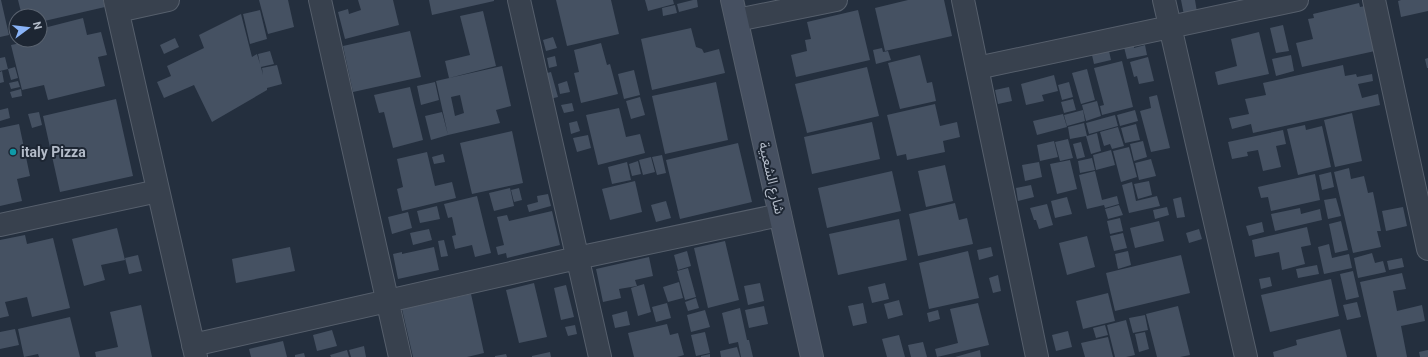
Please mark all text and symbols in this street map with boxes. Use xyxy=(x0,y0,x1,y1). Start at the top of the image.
north arrow xyxy=(8,8,48,48)
text: N xyxy=(30,20,45,31)
street label: شارع الشعبية xyxy=(753,140,788,216)
place label: italy Pizza xyxy=(21,144,86,160)
marker: italy Pizza xyxy=(8,147,18,157)

